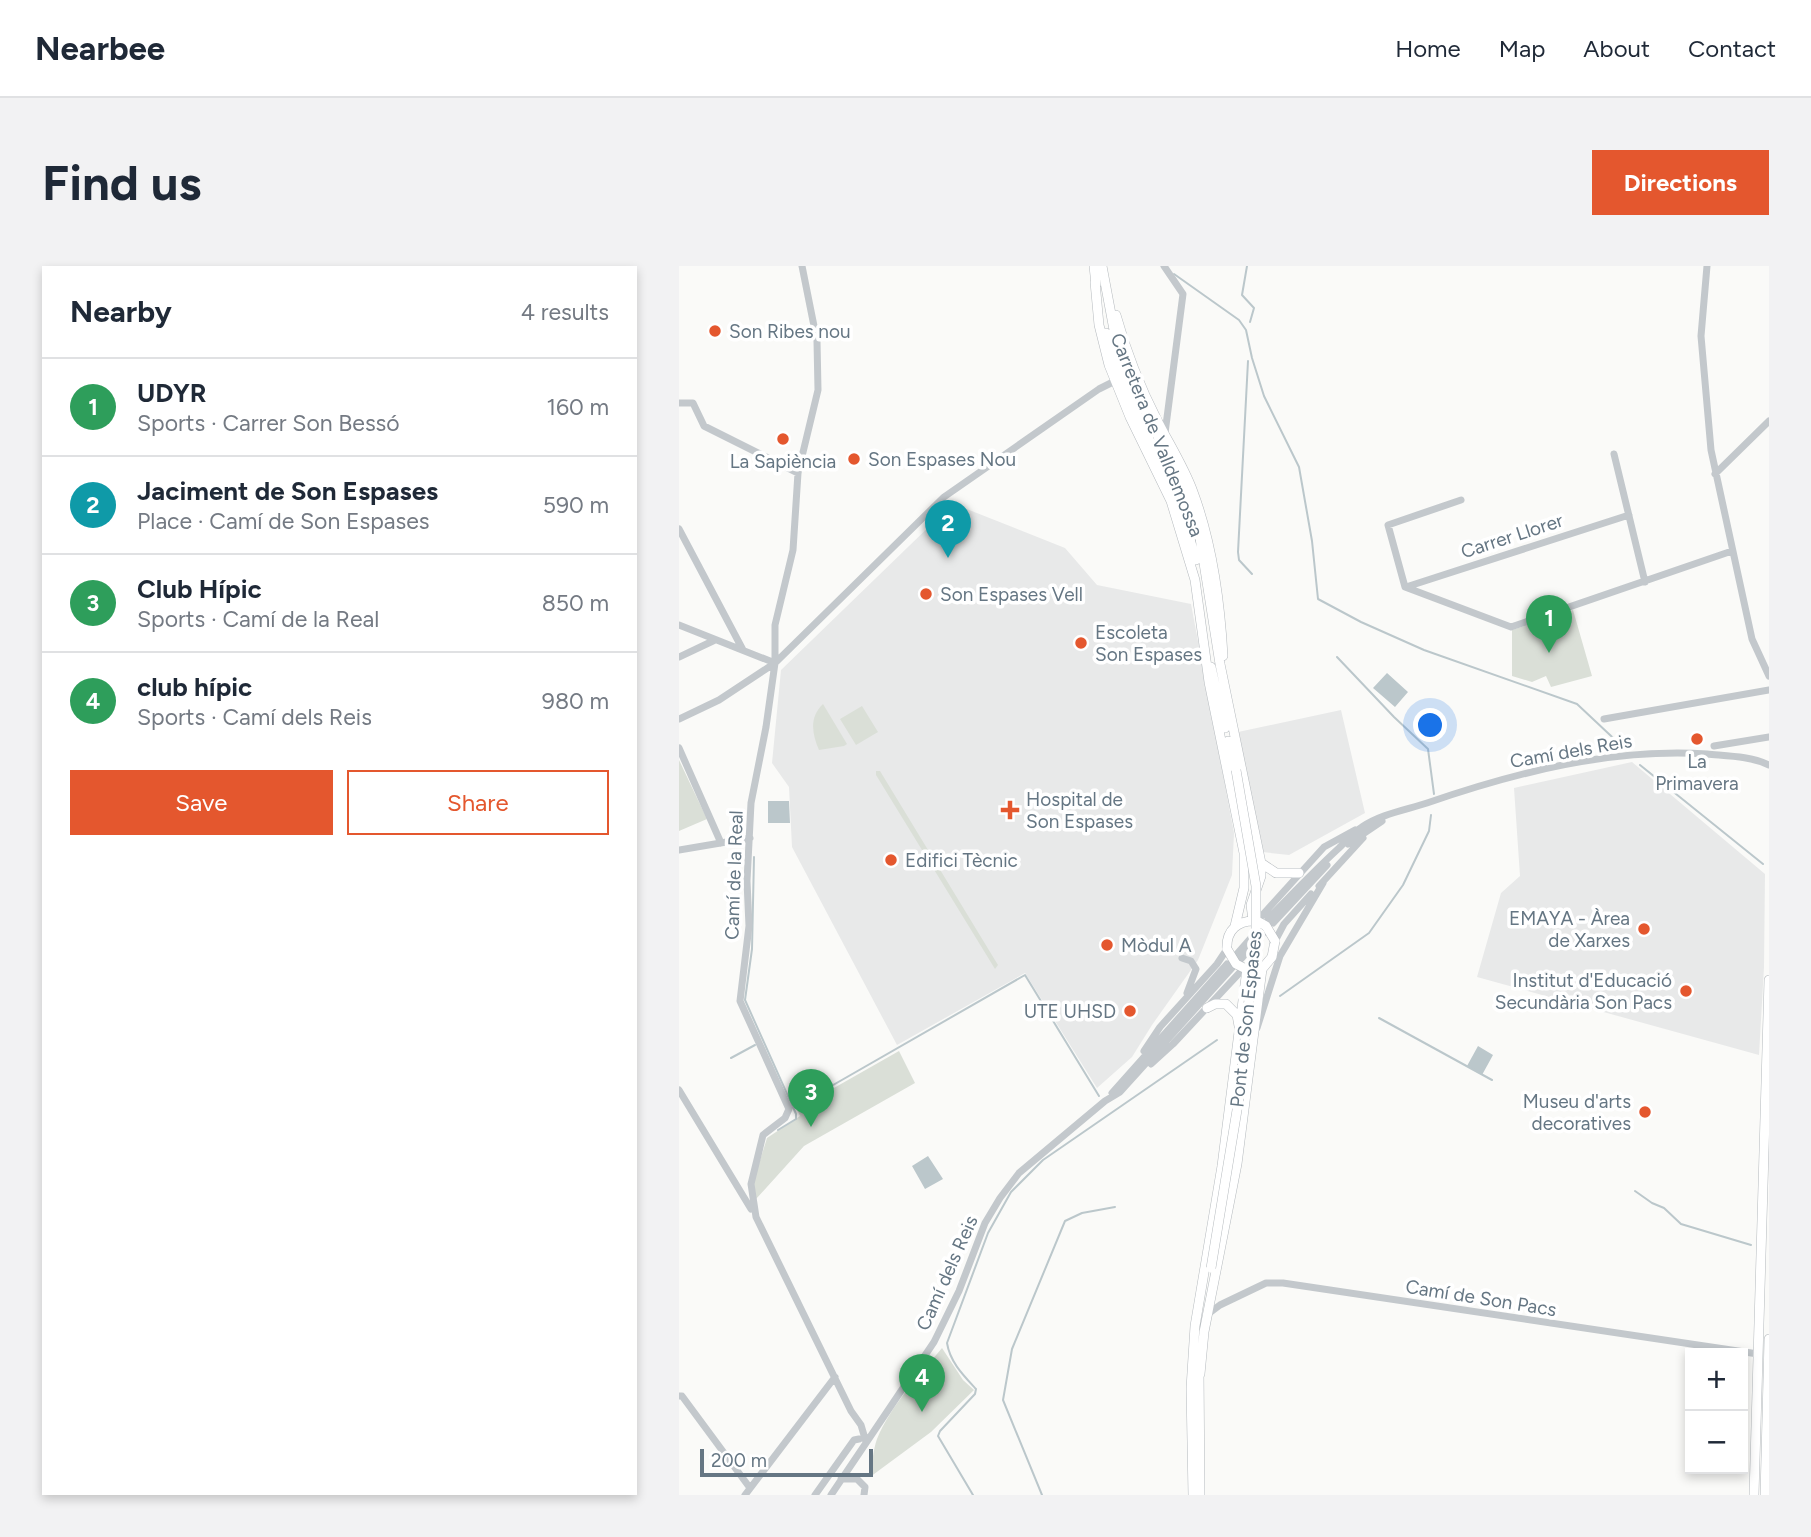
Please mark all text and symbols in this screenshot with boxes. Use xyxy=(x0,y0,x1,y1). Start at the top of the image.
text: Nearbee xyxy=(35,29,165,68)
text: Home xyxy=(1395,34,1461,63)
text: Map xyxy=(1499,34,1545,63)
text: About xyxy=(1583,34,1650,63)
text: Contact xyxy=(1688,34,1776,63)
button: Directions xyxy=(1592,150,1769,215)
text: Find us xyxy=(42,153,201,212)
text: Nearby xyxy=(70,293,172,330)
text: 4 results xyxy=(521,298,609,326)
place label: Son Ribes nou xyxy=(729,320,851,343)
marker: Son Ribes nou xyxy=(707,323,723,339)
street label: Carretera de Valldemossa xyxy=(1106,330,1208,540)
text: UDYR xyxy=(137,377,207,409)
text: 1 xyxy=(88,393,98,421)
text: 160 m xyxy=(546,393,609,421)
text: Sports · Carrer Son Bessó xyxy=(137,409,400,437)
marker: La Sapiència xyxy=(775,431,791,447)
place label: Son Espases Nou xyxy=(868,448,1016,471)
place label: La Sapiència xyxy=(730,450,836,473)
marker: Son Espases Nou xyxy=(846,451,862,467)
text: Jaciment de Son Espases xyxy=(137,475,438,507)
text: 2 xyxy=(86,491,100,519)
text: 590 m xyxy=(543,491,609,519)
pin: 2 xyxy=(925,500,971,558)
text: Place · Camí de Son Espases xyxy=(137,507,430,535)
street label: Carrer Llorer xyxy=(1458,509,1567,563)
text: Club Hípic xyxy=(137,573,262,605)
place label: Son Espases Vell xyxy=(940,583,1083,606)
marker: Son Espases Vell xyxy=(918,586,934,602)
text: 3 xyxy=(87,589,99,617)
text: 850 m xyxy=(542,589,609,617)
pin: 1 xyxy=(1526,595,1572,653)
text: Sports · Camí de la Real xyxy=(137,605,379,633)
place label: Escoleta Son Espases xyxy=(1095,621,1202,666)
marker: Escoleta Son Espases xyxy=(1073,635,1089,651)
text: club hípic xyxy=(137,671,252,703)
text: 4 xyxy=(86,687,100,715)
text: 980 m xyxy=(542,687,609,715)
text: Sports · Camí dels Reis xyxy=(137,703,372,731)
your location xyxy=(1413,708,1447,742)
street label: Camí dels Reis xyxy=(1508,729,1634,773)
marker: La Primavera xyxy=(1689,731,1705,747)
place label: La Primavera xyxy=(1655,750,1739,795)
button: Save xyxy=(70,770,333,835)
button: Share xyxy=(347,770,609,835)
place label: Hospital de Son Espases xyxy=(1026,788,1133,833)
marker: Hospital de Son Espases xyxy=(1000,800,1020,820)
street label: Camí de la Real xyxy=(720,810,748,940)
place label: Edifici Tècnic xyxy=(905,849,1018,872)
marker: Edifici Tècnic xyxy=(883,852,899,868)
place label: EMAYA - Àrea de Xarxes xyxy=(1509,907,1630,952)
marker: EMAYA - Àrea de Xarxes xyxy=(1636,921,1652,937)
street label: Pont de Son Espases xyxy=(1225,929,1267,1109)
place label: Mòdul A xyxy=(1121,934,1192,957)
marker: Mòdul A xyxy=(1099,937,1115,953)
place label: Institut d'Educació Secundària Son Pacs xyxy=(1495,969,1672,1014)
marker: Institut d'Educació Secundària Son Pacs xyxy=(1678,983,1694,999)
place label: UTE UHSD xyxy=(1024,1000,1116,1023)
marker: UTE UHSD xyxy=(1122,1003,1138,1019)
pin: 3 xyxy=(788,1069,834,1127)
place label: Museu d'arts decoratives xyxy=(1523,1090,1631,1135)
marker: Museu d'arts decoratives xyxy=(1637,1104,1653,1120)
street label: Camí dels Reis xyxy=(911,1212,983,1334)
street label: Camí de Son Pacs xyxy=(1404,1275,1558,1321)
map controls xyxy=(1685,1348,1748,1474)
button: + xyxy=(1685,1348,1748,1411)
pin: 4 xyxy=(899,1354,945,1412)
button: − xyxy=(1685,1411,1748,1474)
scale bar xyxy=(700,1446,873,1478)
text: 200 m xyxy=(711,1449,767,1472)

